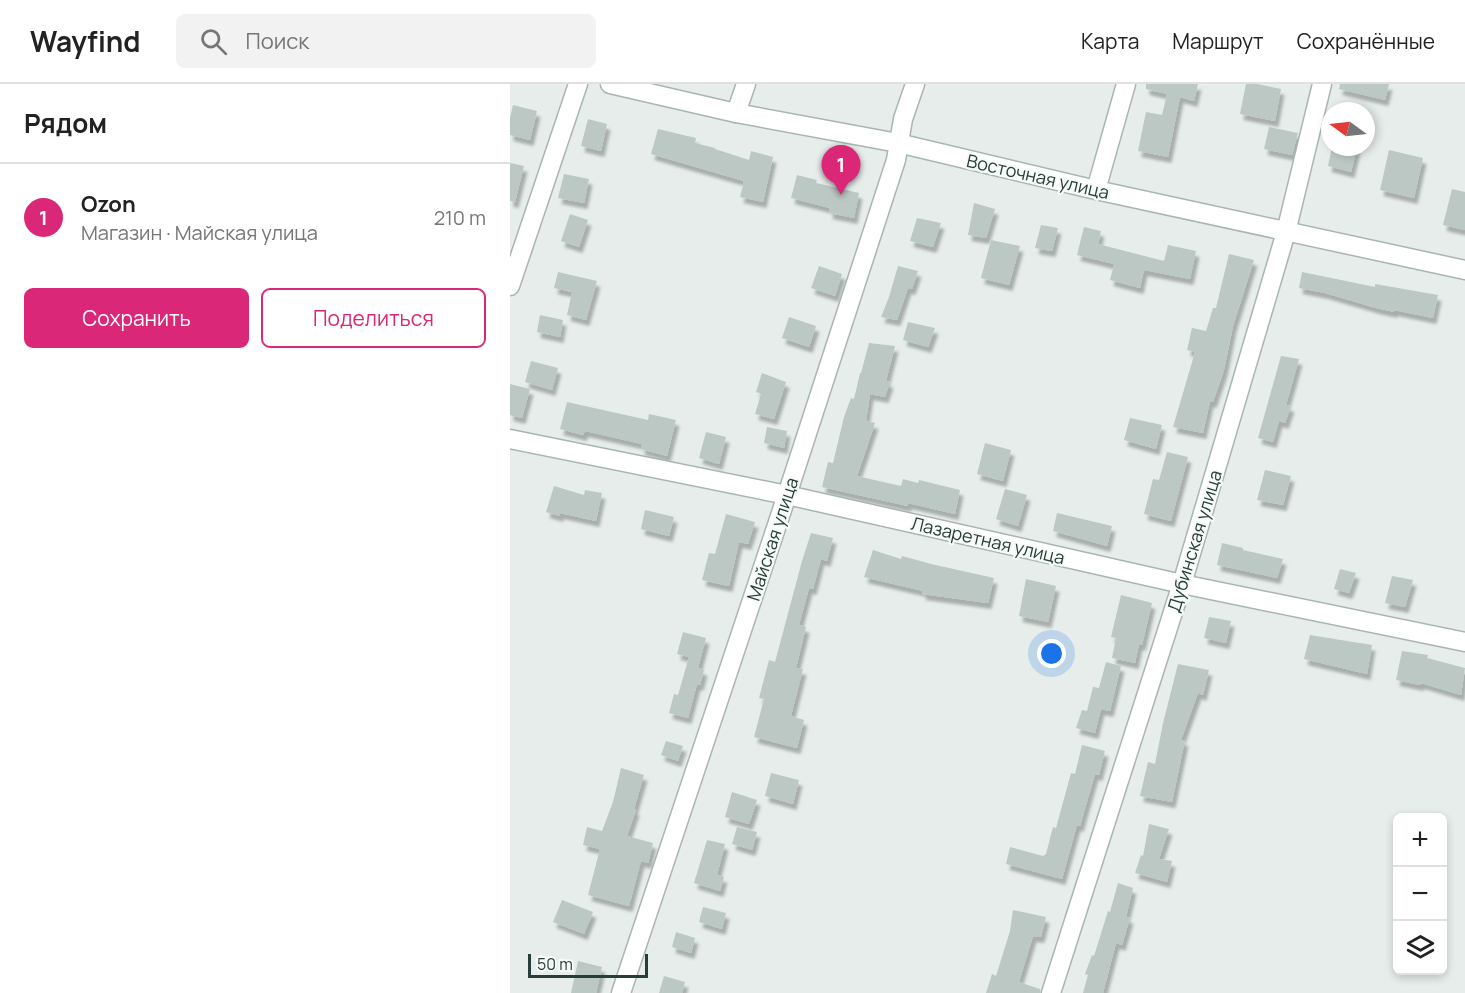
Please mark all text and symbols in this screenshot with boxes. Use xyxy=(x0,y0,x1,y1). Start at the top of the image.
search box xyxy=(176,14,596,68)
text: Wayfind xyxy=(30,22,140,60)
icon: search xyxy=(197,25,230,58)
text: Поиск xyxy=(245,26,309,56)
text: Карта xyxy=(1081,27,1139,55)
text: Маршрут xyxy=(1172,27,1264,55)
text: Сохранённые xyxy=(1297,27,1435,55)
north arrow xyxy=(1321,102,1375,156)
text: Рядом xyxy=(24,105,107,141)
pin: 1 xyxy=(822,146,860,195)
street label: Восточная улица xyxy=(964,148,1112,204)
text: Ozon xyxy=(81,189,136,219)
text: 1 xyxy=(39,204,48,231)
text: 210 m xyxy=(434,204,486,231)
text: Магазин · Майская улица xyxy=(81,219,318,246)
button: Сохранить xyxy=(24,288,249,348)
button: Поделиться xyxy=(261,288,486,348)
street label: Дубинская улица xyxy=(1161,467,1227,615)
street label: Майская улица xyxy=(741,474,803,604)
street label: Лазаретная улица xyxy=(909,511,1067,569)
your location xyxy=(1037,639,1066,668)
map controls xyxy=(1393,813,1447,975)
button: + xyxy=(1393,813,1447,867)
button: − xyxy=(1393,867,1447,921)
button: layers xyxy=(1393,921,1447,975)
scale bar xyxy=(528,951,648,978)
text: 50 m xyxy=(537,953,573,975)

